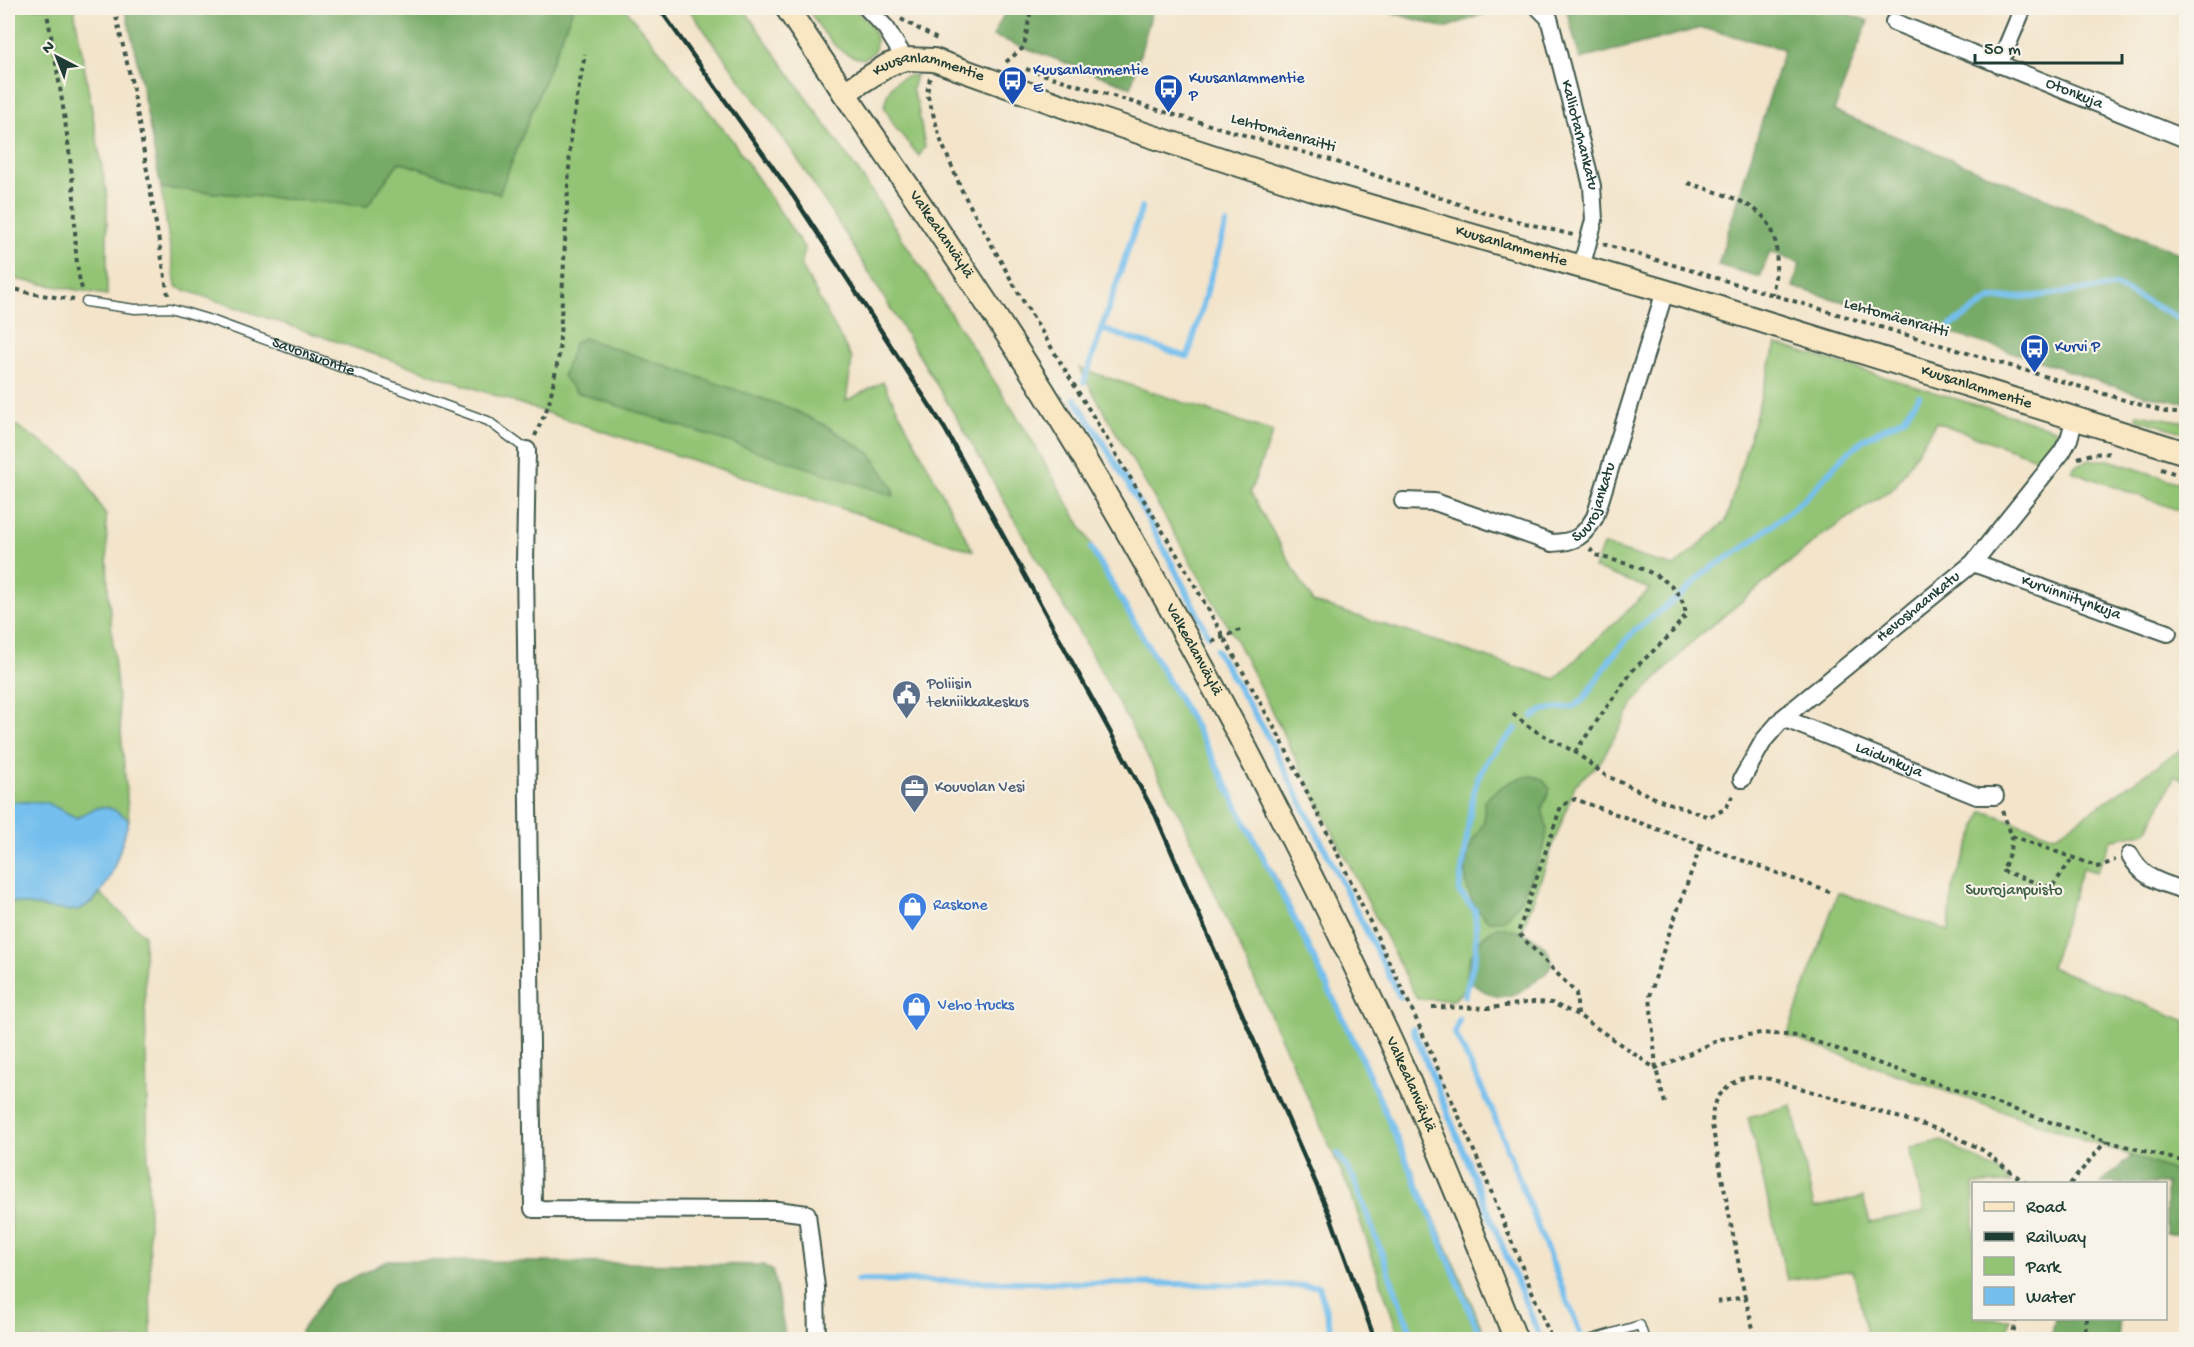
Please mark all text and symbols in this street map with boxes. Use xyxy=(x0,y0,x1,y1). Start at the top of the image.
north arrow xyxy=(27,27,87,87)
scale bar xyxy=(1975,27,2122,65)
text: N xyxy=(39,38,60,59)
text: 50 m xyxy=(1984,40,2021,61)
street label: Kuusanlammentie xyxy=(869,49,987,87)
place label: Kuusanlammentie E xyxy=(1033,62,1149,99)
bus stop icon: Kuusanlammentie E xyxy=(996,64,1028,106)
place label: Kuusanlammentie P xyxy=(1188,70,1305,107)
bus stop icon: Kuusanlammentie P xyxy=(1152,72,1184,114)
street label: Otonkuja xyxy=(2043,74,2107,115)
street label: Kalliotarhankatu xyxy=(1556,78,1602,191)
street label: Lehtomäenraitti xyxy=(1228,110,1338,158)
street label: Valkealanväylä xyxy=(904,186,978,283)
street label: Kuusanlammentie xyxy=(1453,222,1570,272)
street label: Lehtomäenraitti xyxy=(1841,295,1951,343)
bus stop icon: Kurvi P xyxy=(2018,332,2050,374)
street label: Savonsuontie xyxy=(269,333,358,381)
place label: Kurvi P xyxy=(2055,339,2100,358)
street label: Kuusanlammentie xyxy=(1918,362,2035,414)
street label: Suurojankatu xyxy=(1569,460,1621,548)
street label: Hevoshaankatu xyxy=(1873,567,1965,647)
street label: Kurvinniitynkuja xyxy=(2018,571,2125,625)
street label: Valkealanväylä xyxy=(1160,600,1226,700)
place label: Poliisin tekniikkakeskus xyxy=(926,676,1030,713)
public building icon: Poliisin tekniikkakeskus xyxy=(890,678,922,720)
street label: Laidunkuja xyxy=(1852,738,1926,783)
office icon: Kouvolan Vesi xyxy=(898,772,930,814)
place label: Kouvolan Vesi xyxy=(935,779,1025,798)
park label: Suurojanpuisto xyxy=(1965,882,2063,901)
shop icon: Raskone xyxy=(896,890,928,932)
place label: Raskone xyxy=(933,897,988,916)
shop icon: Veho trucks xyxy=(901,990,933,1032)
place label: Veho trucks xyxy=(937,997,1015,1016)
street label: Valkealanväylä xyxy=(1380,1033,1440,1136)
legend xyxy=(1972,1182,2167,1320)
text: Road xyxy=(2026,1198,2067,1219)
text: Railway xyxy=(2026,1228,2086,1249)
text: Park xyxy=(2025,1258,2062,1279)
text: Water xyxy=(2026,1288,2076,1309)

